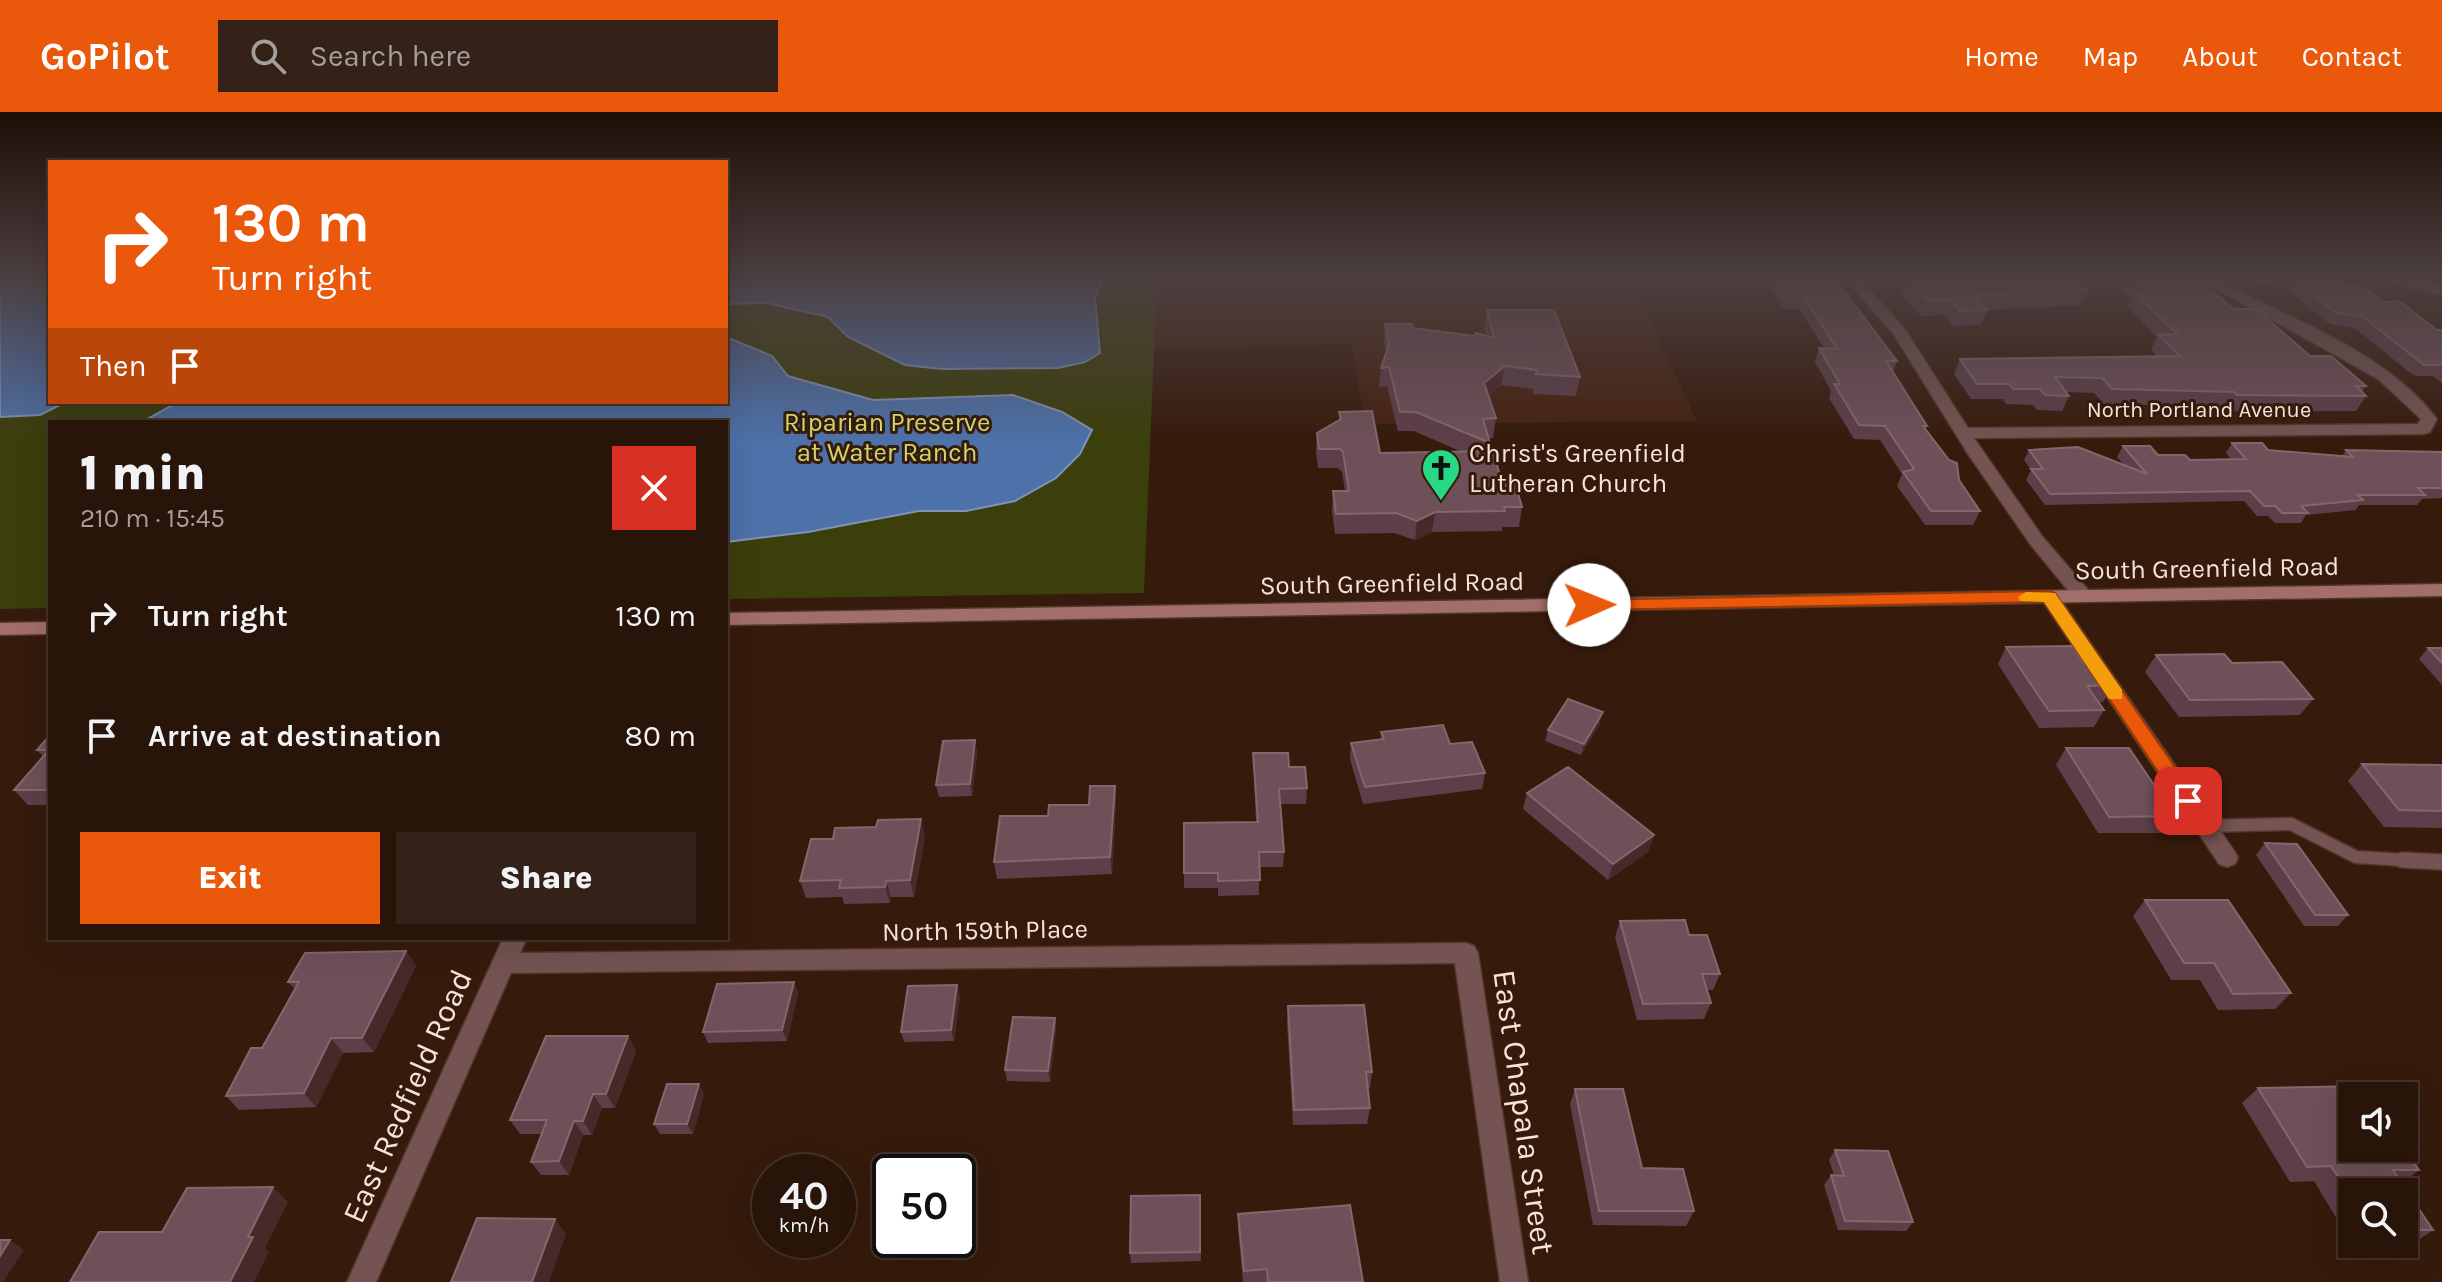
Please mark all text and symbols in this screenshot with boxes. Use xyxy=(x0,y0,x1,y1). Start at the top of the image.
search box xyxy=(218,20,778,92)
text: GoPilot xyxy=(40,34,170,79)
icon: search xyxy=(246,34,290,78)
text: Search here xyxy=(310,38,471,74)
text: Home xyxy=(1964,40,2039,73)
text: Map xyxy=(2083,40,2138,73)
text: About xyxy=(2182,40,2258,73)
text: Contact xyxy=(2302,40,2402,73)
text: 130 m xyxy=(212,190,370,255)
icon: right xyxy=(80,192,184,296)
text: Turn right xyxy=(212,257,372,299)
icon: arrive xyxy=(163,344,207,388)
text: Then xyxy=(80,348,147,384)
street label: North Portland Avenue xyxy=(2087,397,2311,423)
park label: Riparian Preserve at Water Ranch xyxy=(784,407,990,468)
place label: Christ's Greenfield Lutheran Church xyxy=(1469,438,1686,499)
text: 1 min xyxy=(80,445,206,501)
button: close xyxy=(612,446,696,530)
church icon: Christ's Greenfield Lutheran Church xyxy=(1420,447,1462,502)
text: 210 m · 15:45 xyxy=(80,503,225,534)
street label: South Greenfield Road xyxy=(2074,551,2340,586)
position arrow xyxy=(1547,563,1631,647)
street label: South Greenfield Road xyxy=(1259,566,1525,601)
icon: right xyxy=(80,594,124,638)
text: Turn right xyxy=(148,598,288,634)
text: 130 m xyxy=(615,598,696,634)
icon: arrive xyxy=(80,714,124,758)
text: Arrive at destination xyxy=(148,718,442,754)
text: 80 m xyxy=(625,718,696,754)
pin xyxy=(2154,767,2222,835)
icon: arrive xyxy=(2166,779,2210,823)
button: Exit xyxy=(80,832,380,924)
button: Share xyxy=(396,832,696,924)
street label: North 159th Place xyxy=(882,913,1088,948)
street label: East Redfield Road xyxy=(335,964,480,1229)
street label: East Chapala Street xyxy=(1485,967,1562,1257)
map controls xyxy=(2338,1082,2418,1258)
button: sound xyxy=(2338,1082,2418,1162)
speed limit sign: 50 xyxy=(872,1154,976,1258)
text: 40 xyxy=(779,1172,829,1219)
button: search xyxy=(2338,1178,2418,1258)
text: km/h xyxy=(779,1214,829,1237)

